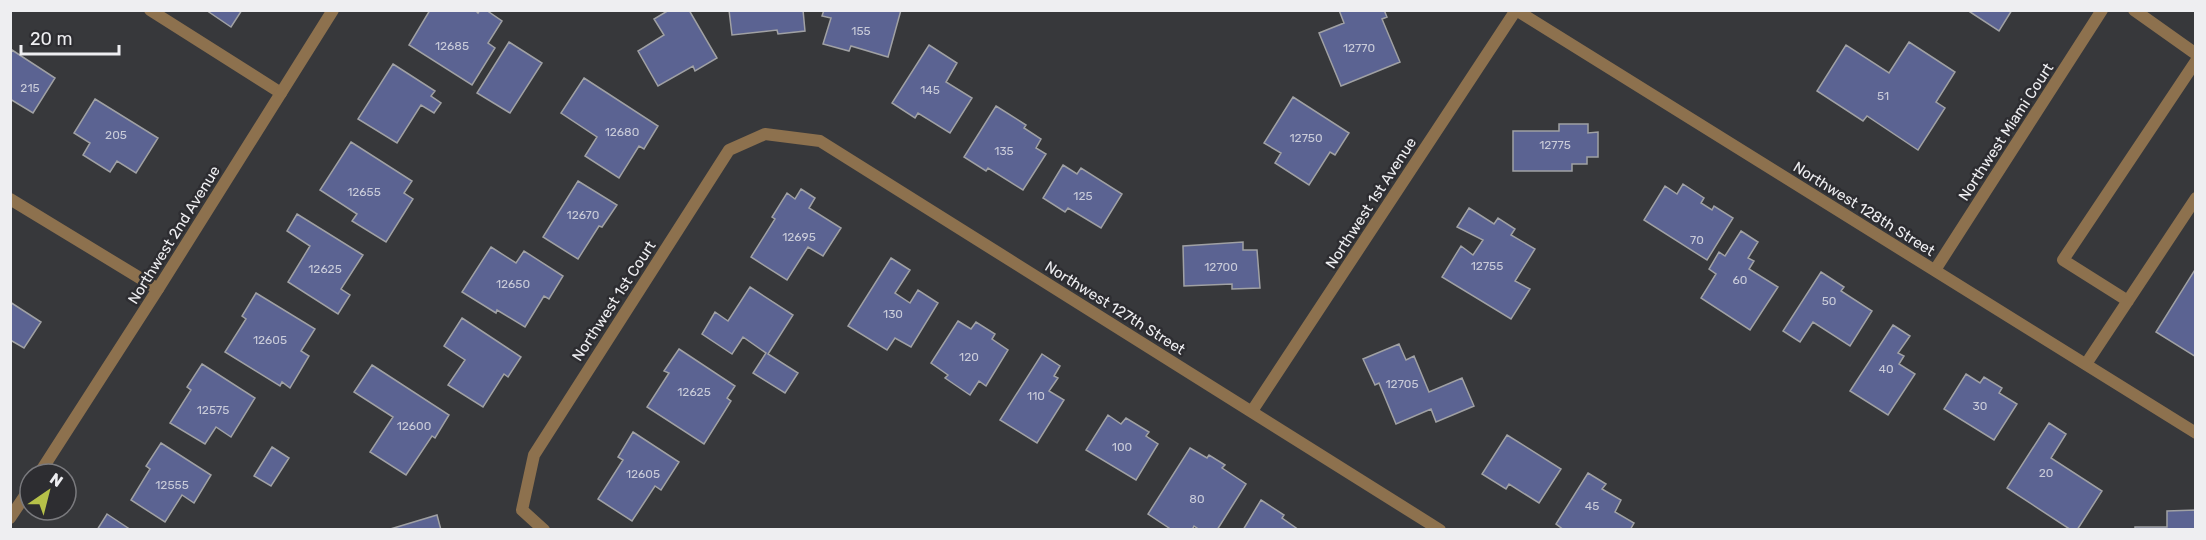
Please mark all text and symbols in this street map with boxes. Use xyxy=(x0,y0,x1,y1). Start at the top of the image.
scale bar xyxy=(21,18,118,56)
house number: 155 xyxy=(851,24,871,38)
text: 20 m xyxy=(30,28,72,50)
house number: 12685 xyxy=(435,39,469,53)
house number: 12770 xyxy=(1343,41,1375,55)
street label: Northwest Miami Court xyxy=(1955,60,2057,204)
house number: 215 xyxy=(20,81,40,95)
house number: 145 xyxy=(920,83,940,97)
house number: 51 xyxy=(1877,89,1889,103)
house number: 12680 xyxy=(605,125,639,139)
house number: 205 xyxy=(105,128,127,142)
house number: 12750 xyxy=(1289,131,1323,145)
street label: Northwest 1st Avenue xyxy=(1322,134,1420,272)
house number: 12775 xyxy=(1539,138,1571,152)
house number: 135 xyxy=(994,144,1014,158)
street label: Northwest 128th Street xyxy=(1790,158,1938,260)
street label: Northwest 2nd Avenue xyxy=(124,163,224,307)
house number: 12655 xyxy=(347,185,381,199)
house number: 125 xyxy=(1073,189,1093,203)
house number: 12670 xyxy=(567,208,599,222)
house number: 12695 xyxy=(782,230,816,244)
house number: 70 xyxy=(1690,233,1704,247)
street label: Northwest 1st Court xyxy=(568,237,660,365)
street label: Northwest 127th Street xyxy=(1042,257,1189,359)
house number: 12755 xyxy=(1471,259,1503,273)
house number: 12700 xyxy=(1204,260,1238,274)
house number: 12625 xyxy=(308,262,342,276)
house number: 60 xyxy=(1733,273,1747,287)
house number: 12650 xyxy=(496,277,530,291)
house number: 50 xyxy=(1822,294,1836,308)
house number: 130 xyxy=(883,307,903,321)
house number: 12605 xyxy=(253,333,287,347)
house number: 120 xyxy=(959,350,979,364)
house number: 40 xyxy=(1878,362,1894,376)
house number: 12705 xyxy=(1385,377,1419,391)
house number: 12625 xyxy=(677,385,711,399)
house number: 110 xyxy=(1027,389,1045,403)
house number: 30 xyxy=(1973,399,1987,413)
house number: 12575 xyxy=(197,403,229,417)
house number: 12600 xyxy=(397,419,431,433)
house number: 100 xyxy=(1112,440,1132,454)
north arrow xyxy=(18,462,78,522)
house number: 20 xyxy=(2039,466,2053,480)
house number: 12605 xyxy=(626,467,660,481)
text: N xyxy=(46,469,66,491)
house number: 12555 xyxy=(155,478,189,492)
house number: 80 xyxy=(1189,492,1205,506)
house number: 45 xyxy=(1585,499,1599,513)

